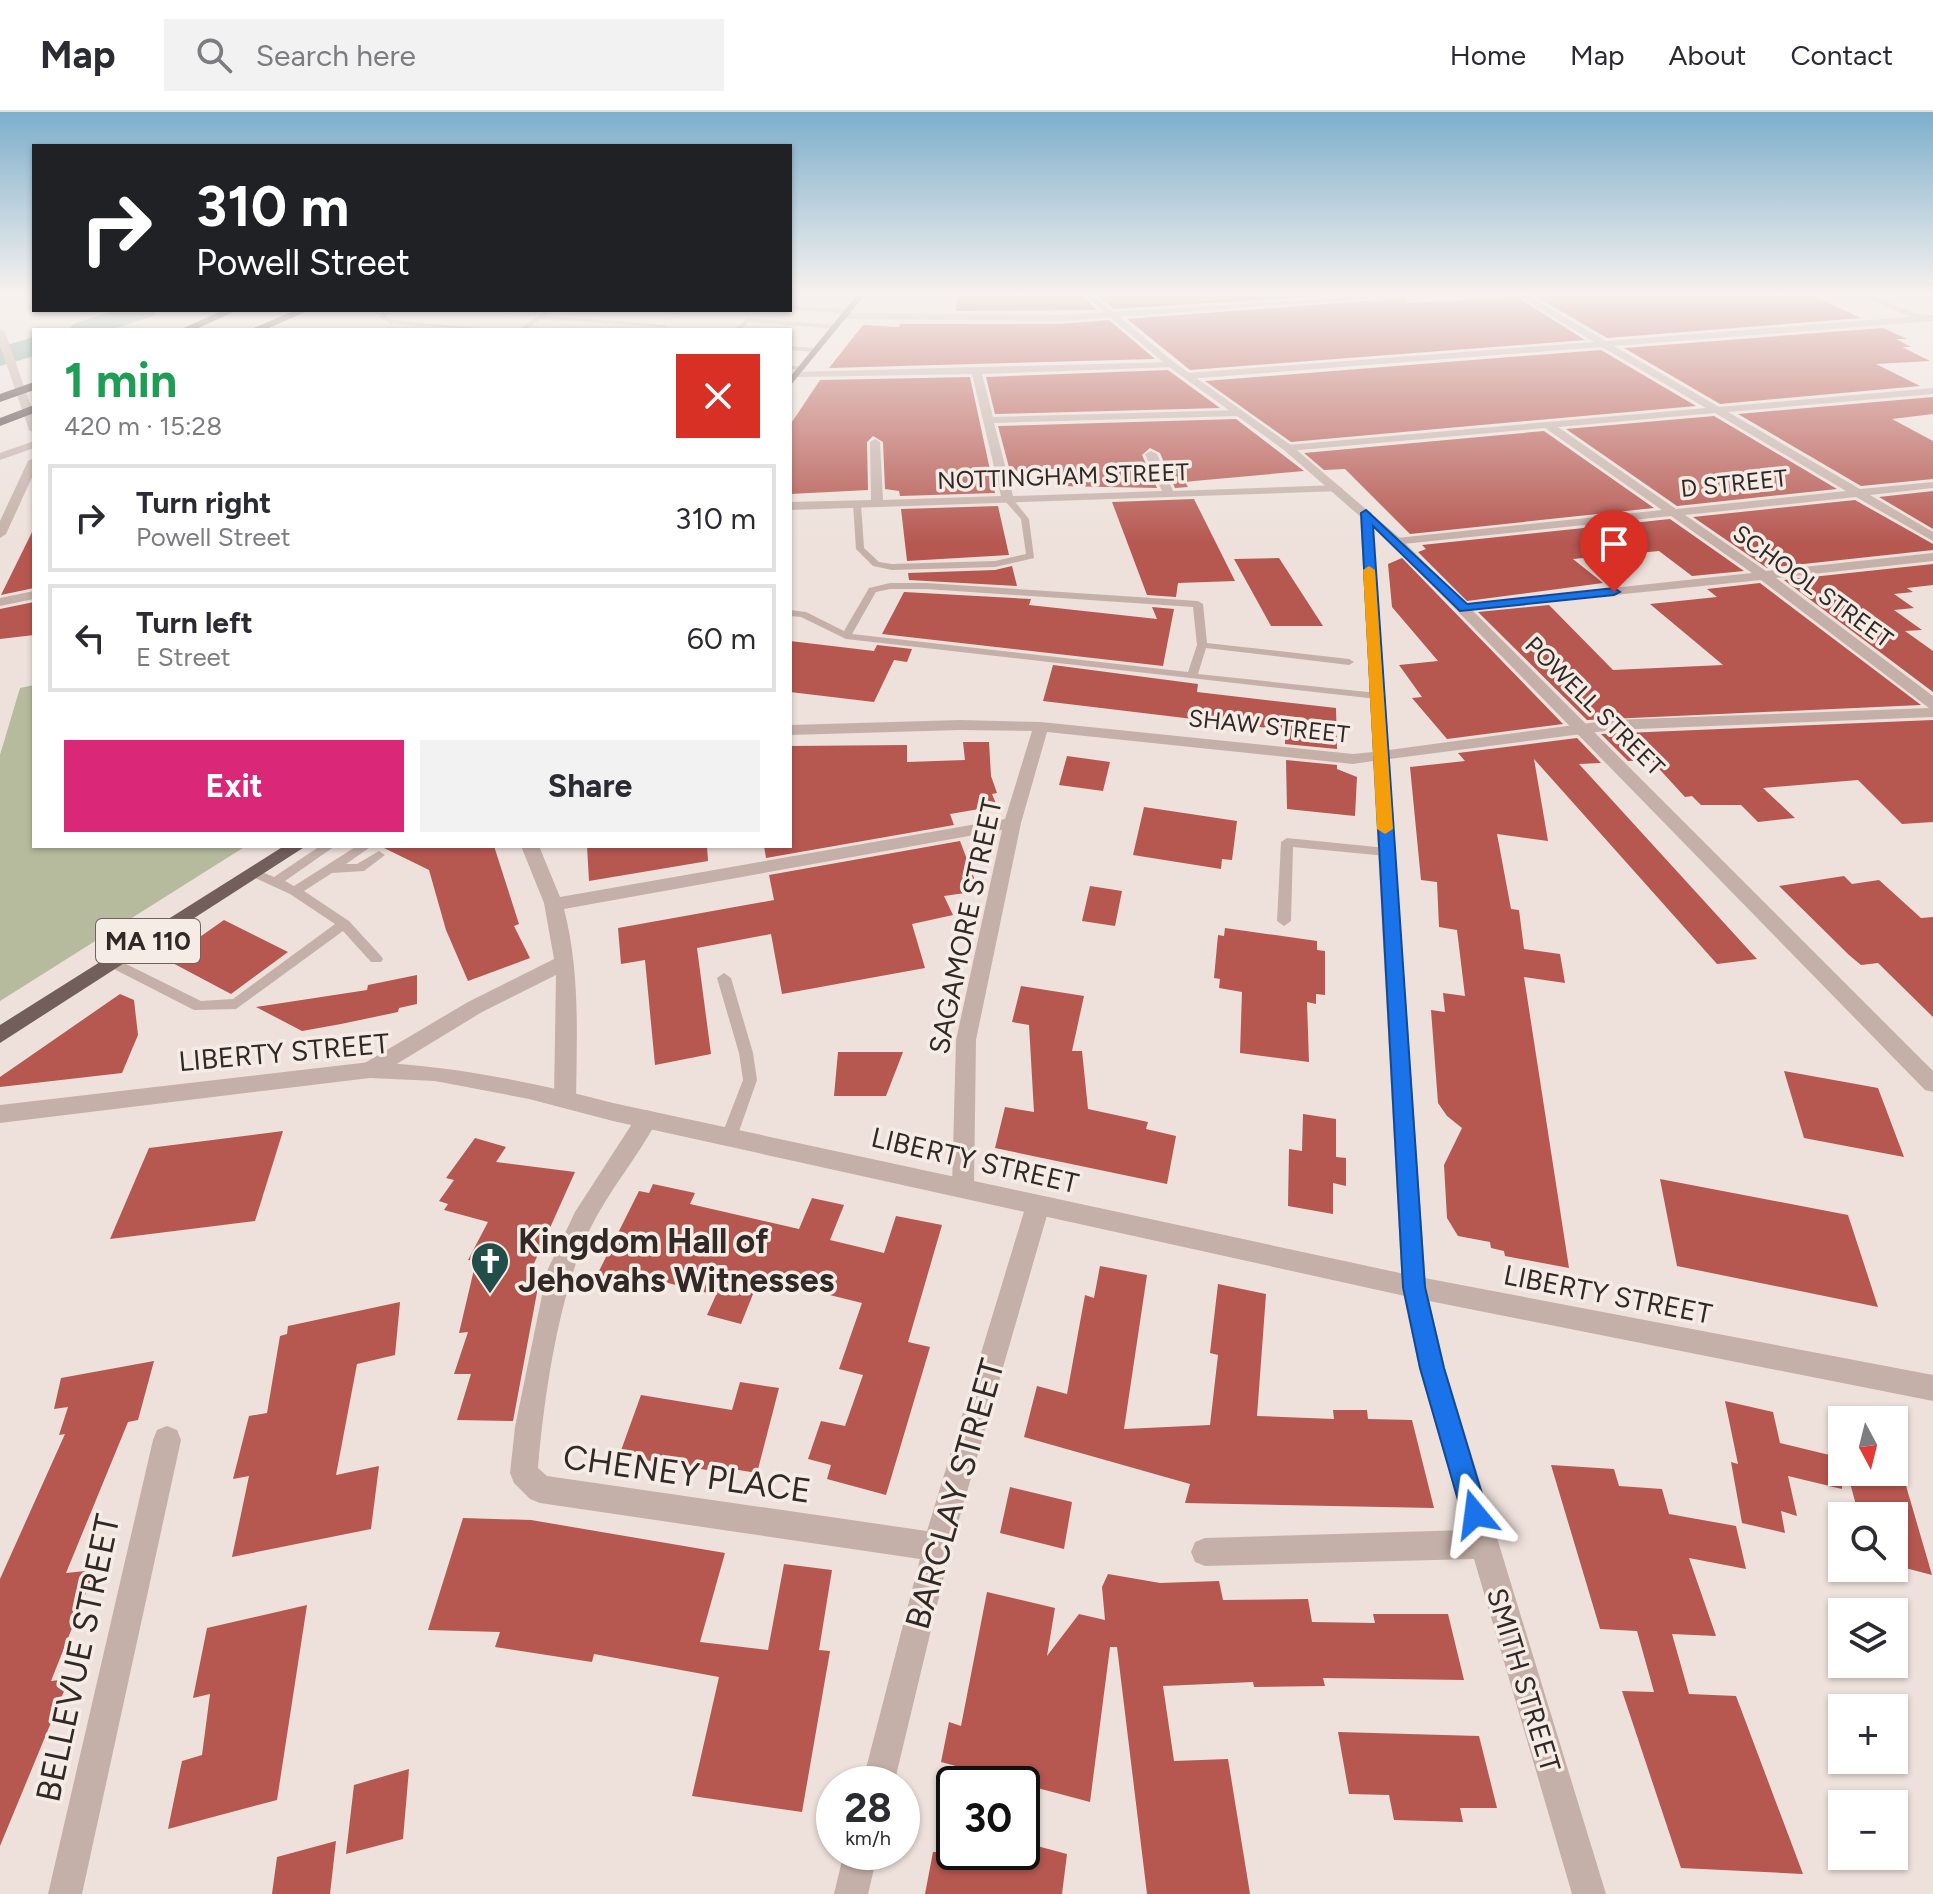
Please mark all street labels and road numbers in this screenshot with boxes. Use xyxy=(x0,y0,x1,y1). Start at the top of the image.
street label: NOTTINGHAM STREET xyxy=(937,457,1189,495)
street label: D STREET xyxy=(1679,463,1789,503)
street label: SCHOOL STREET xyxy=(1727,518,1899,654)
street label: POWELL STREET xyxy=(1519,630,1671,782)
street label: SHAW STREET xyxy=(1187,703,1351,749)
street label: SAGAMORE STREET xyxy=(921,794,1009,1057)
road number: MA 110 xyxy=(96,919,200,963)
street label: LIBERTY STREET xyxy=(177,1026,391,1078)
street label: LIBERTY STREET xyxy=(868,1120,1082,1200)
street label: LIBERTY STREET xyxy=(1501,1257,1716,1331)
street label: BARCLAY STREET xyxy=(897,1354,1013,1634)
street label: CHENEY PLACE xyxy=(560,1436,814,1512)
street label: BELLEVUE STREET xyxy=(28,1510,129,1805)
street label: SMITH STREET xyxy=(1480,1584,1568,1777)

